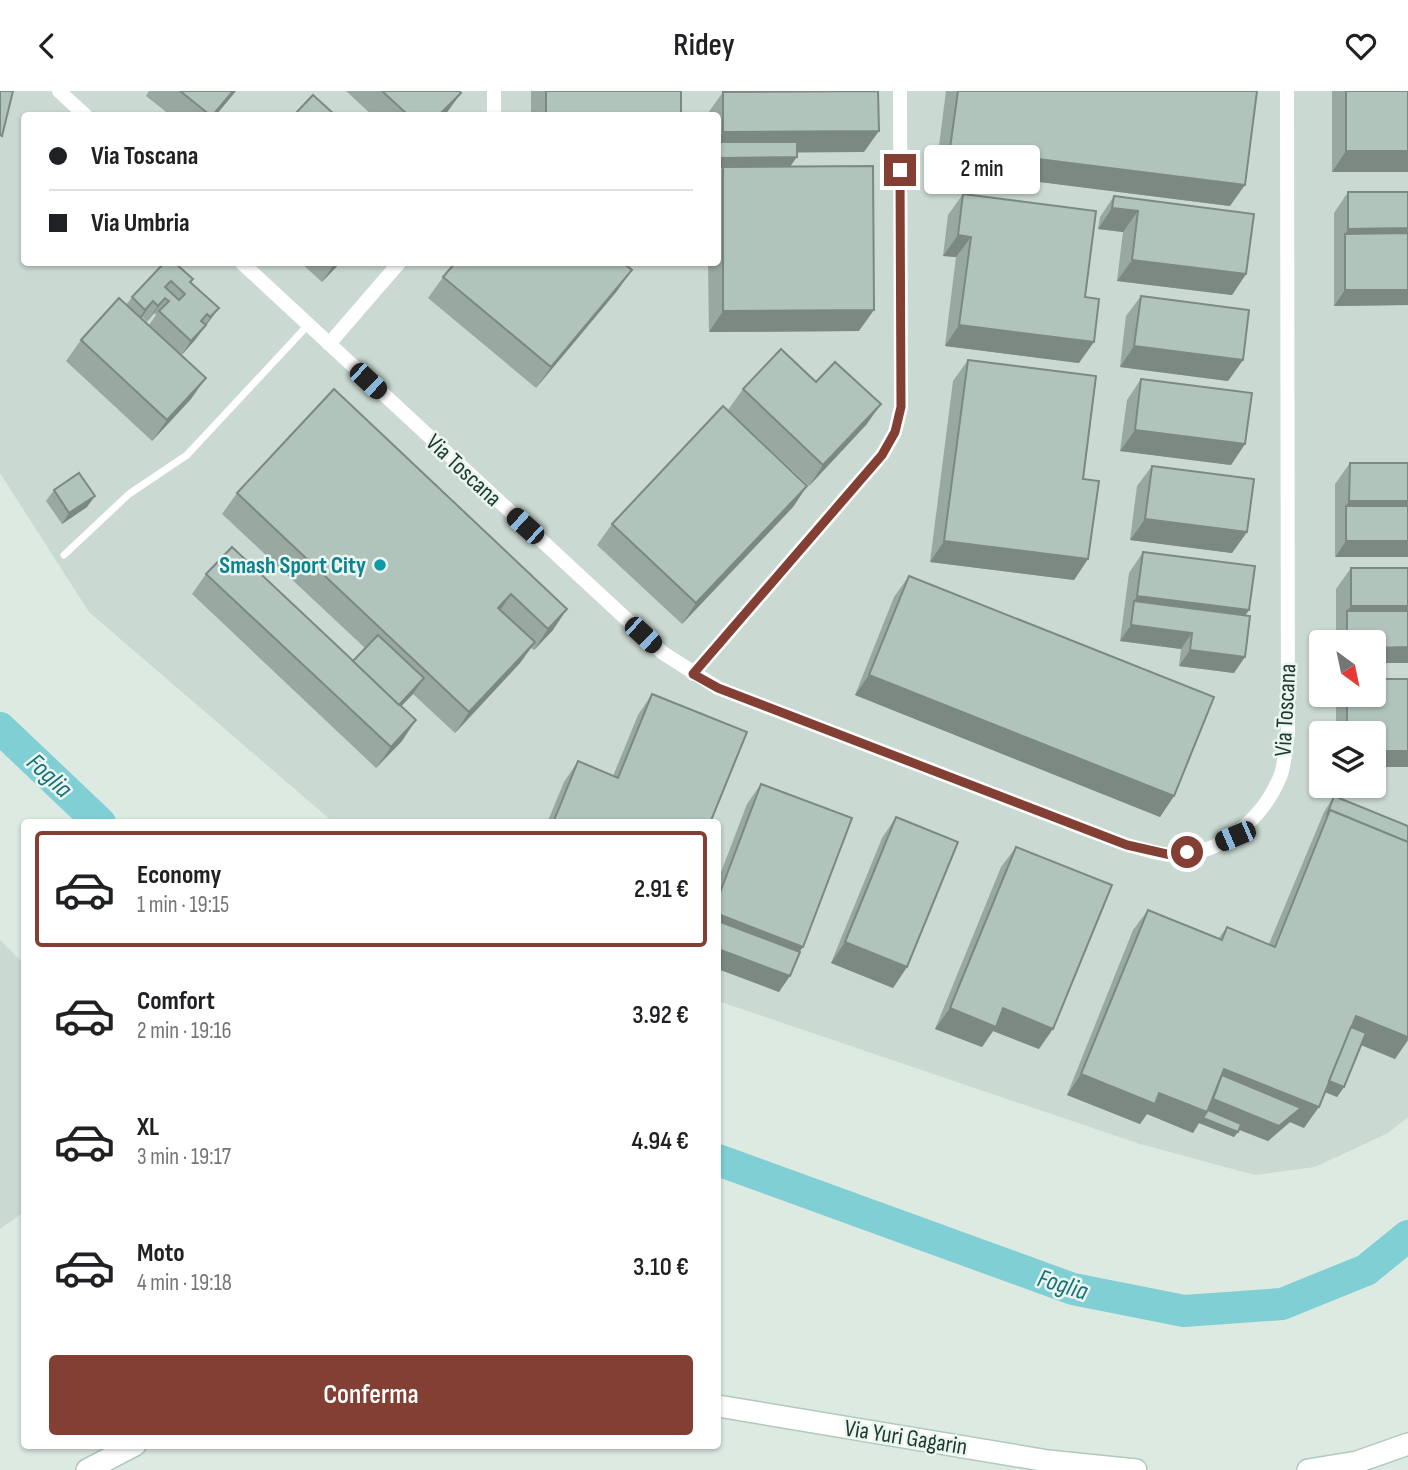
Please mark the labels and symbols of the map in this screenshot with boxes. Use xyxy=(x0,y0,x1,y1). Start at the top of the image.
callout: 2 min xyxy=(925,146,1040,195)
route end xyxy=(884,154,916,186)
car xyxy=(346,359,391,403)
street label: Via Toscana xyxy=(420,428,508,513)
car xyxy=(503,504,548,548)
place label: Smash Sport City xyxy=(219,551,366,580)
marker: Smash Sport City xyxy=(372,557,388,573)
car xyxy=(621,613,666,657)
north arrow xyxy=(1309,630,1386,707)
street label: Via Toscana xyxy=(1269,663,1302,757)
water label: Foglia xyxy=(20,747,79,805)
car xyxy=(1212,818,1259,854)
route start xyxy=(1171,836,1203,868)
water label: Foglia xyxy=(1034,1263,1092,1308)
street label: Via Yuri Gagarin xyxy=(843,1413,969,1461)

